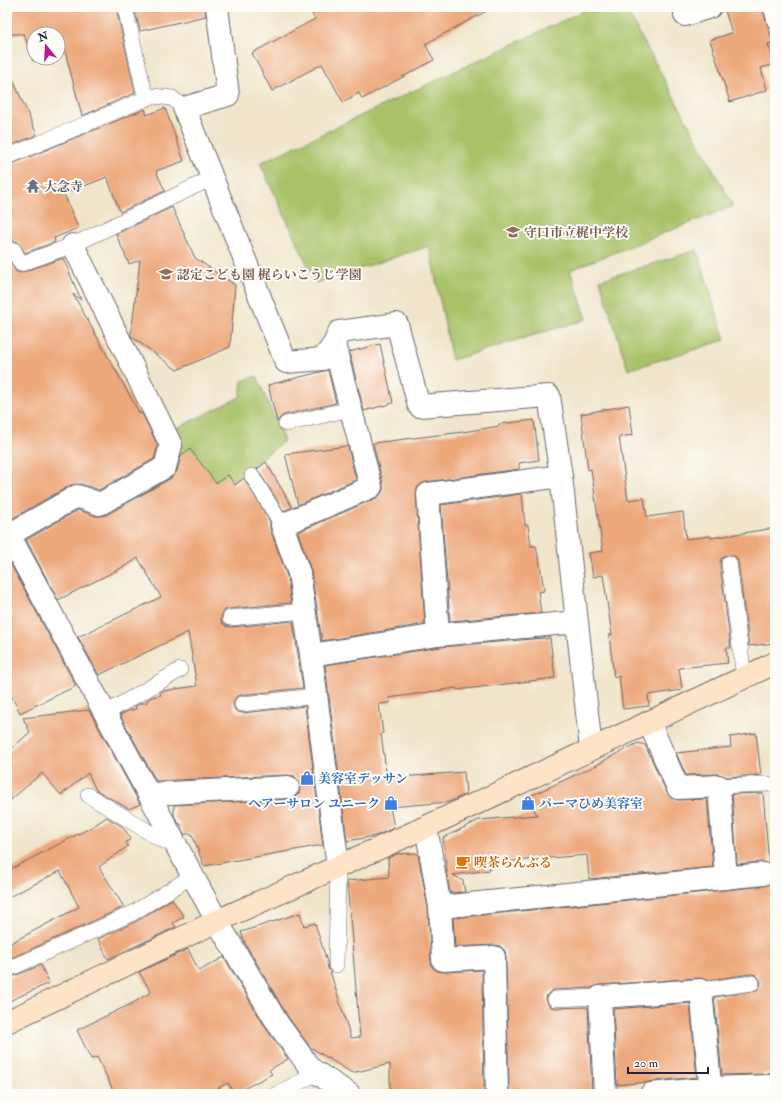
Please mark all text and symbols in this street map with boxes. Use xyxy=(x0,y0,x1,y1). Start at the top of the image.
north arrow xyxy=(26,26,66,66)
text: N xyxy=(35,29,51,45)
temple icon: 大念寺 xyxy=(25,178,41,194)
place label: 大念寺 xyxy=(44,179,83,195)
school or university icon: 守口市立梶中学校 xyxy=(505,224,521,240)
place label: 守口市立梶中学校 xyxy=(524,225,629,241)
school or university icon: 認定こども園 梶らいこうじ学園 xyxy=(158,266,174,282)
place label: 認定こども園 梶らいこうじ学園 xyxy=(177,267,362,283)
shop icon: 美容室デッサン xyxy=(299,770,315,786)
place label: 美容室デッサン xyxy=(318,771,408,787)
shop icon: ヘアーサロン ユニーク xyxy=(383,795,399,811)
shop icon: パーマひめ美容室 xyxy=(520,795,536,811)
place label: ヘアーサロン ユニーク xyxy=(248,796,380,812)
place label: パーマひめ美容室 xyxy=(539,796,643,812)
cafe icon: 喫茶らんぶる xyxy=(455,854,471,870)
place label: 喫茶らんぶる xyxy=(474,855,552,871)
scale bar xyxy=(628,1049,708,1075)
text: 20 m xyxy=(634,1056,659,1071)

